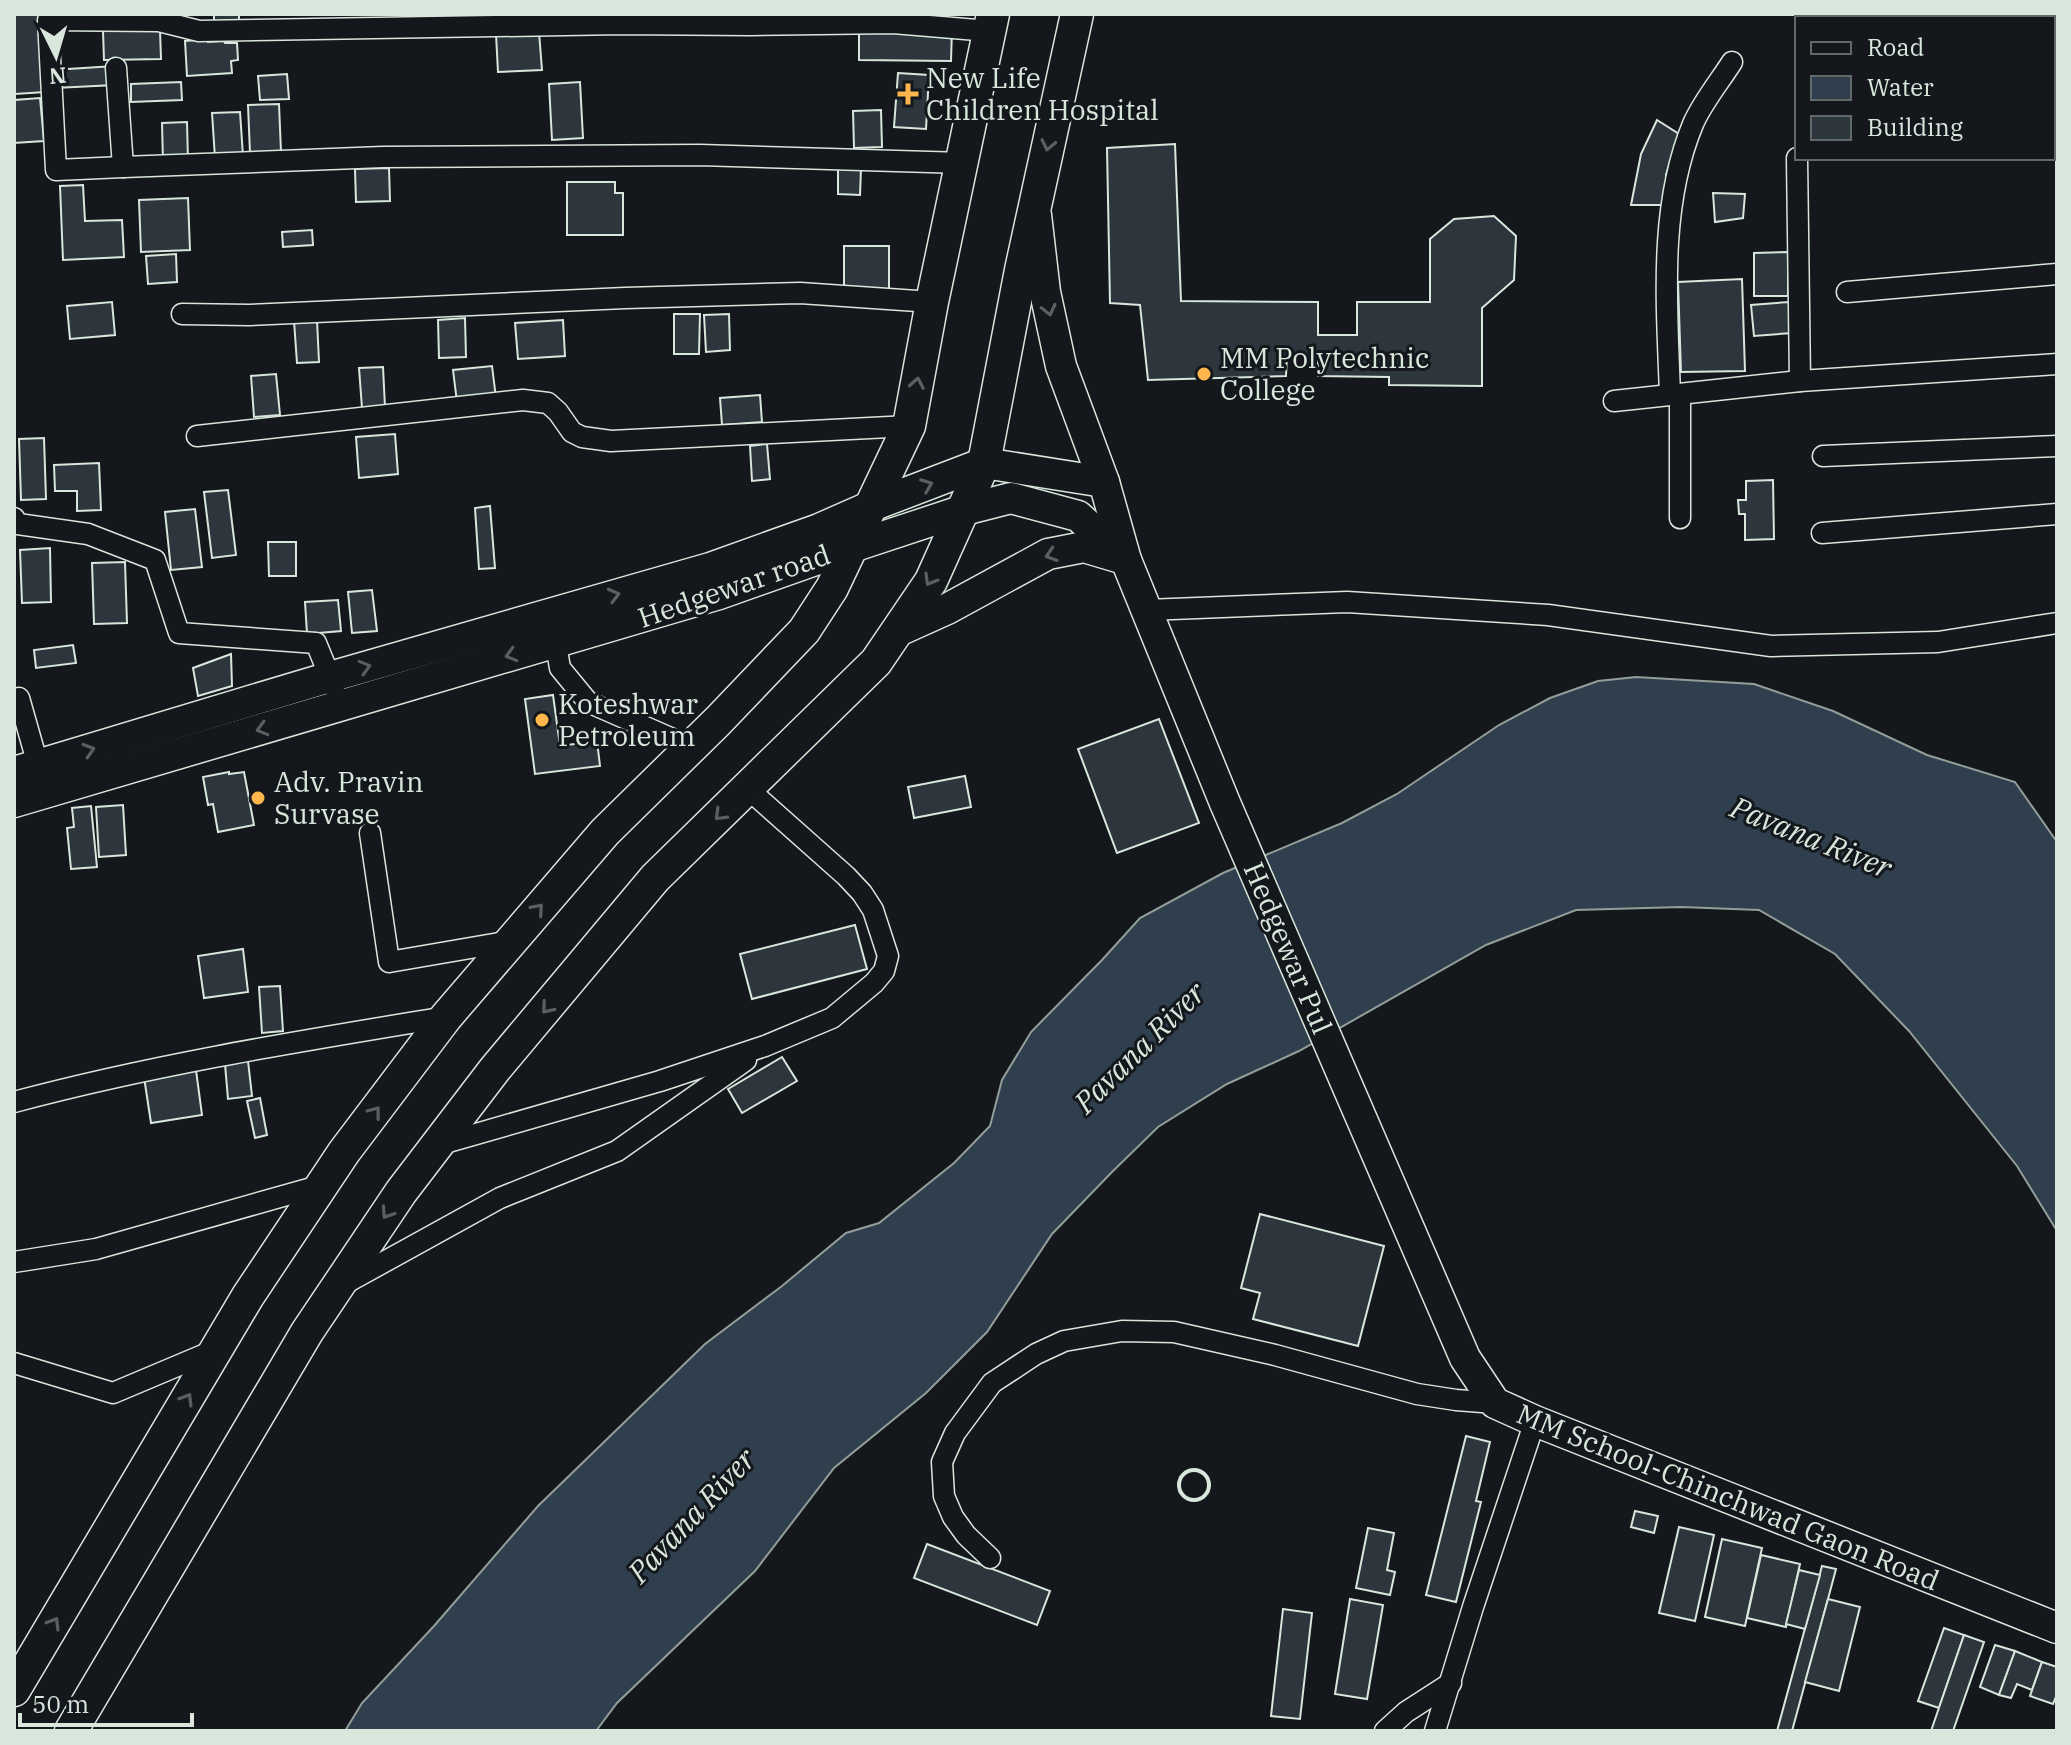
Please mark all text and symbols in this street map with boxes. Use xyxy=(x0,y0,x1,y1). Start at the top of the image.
north arrow xyxy=(16,16,96,96)
legend xyxy=(1795,16,2055,160)
text: Road xyxy=(1867,31,1924,63)
place label: New Life Children Hospital xyxy=(926,59,1159,128)
text: N xyxy=(48,61,68,92)
text: Water xyxy=(1867,71,1934,103)
marker: New Life Children Hospital xyxy=(897,83,919,105)
text: Building xyxy=(1867,111,1963,143)
one-way arrow xyxy=(1040,137,1057,151)
one-way arrow xyxy=(1040,303,1057,316)
place label: MM Polytechnic College xyxy=(1220,339,1429,408)
marker: MM Polytechnic College xyxy=(1195,365,1213,383)
one-way arrow xyxy=(908,377,925,391)
one-way arrow xyxy=(919,478,933,495)
street label: Hedgewar road xyxy=(633,535,835,636)
one-way arrow xyxy=(1045,546,1059,562)
one-way arrow xyxy=(924,571,940,586)
one-way arrow xyxy=(607,587,621,604)
one-way arrow xyxy=(505,646,519,662)
one-way arrow xyxy=(357,660,371,676)
place label: Koteshwar Petroleum xyxy=(558,685,698,754)
marker: Koteshwar Petroleum xyxy=(533,711,551,729)
one-way arrow xyxy=(256,720,270,736)
one-way arrow xyxy=(81,743,95,759)
place label: Adv. Pravin Survase xyxy=(274,763,424,832)
water label: Pavana River xyxy=(1724,786,1899,887)
marker: Adv. Pravin Survase xyxy=(249,789,267,807)
one-way arrow xyxy=(715,805,729,820)
street label: Hedgewar Pul xyxy=(1236,856,1341,1039)
one-way arrow xyxy=(528,904,543,919)
water label: Pavana River xyxy=(1064,972,1214,1122)
one-way arrow xyxy=(542,999,557,1013)
one-way arrow xyxy=(365,1106,379,1120)
one-way arrow xyxy=(381,1204,396,1218)
one-way arrow xyxy=(177,1393,192,1408)
street label: MM School-Chinchwad Gaon Road xyxy=(1511,1395,1945,1598)
water label: Pavana River xyxy=(618,1439,764,1591)
one-way arrow xyxy=(44,1617,60,1632)
scale bar xyxy=(20,1677,192,1727)
text: 50 m xyxy=(32,1688,89,1720)

